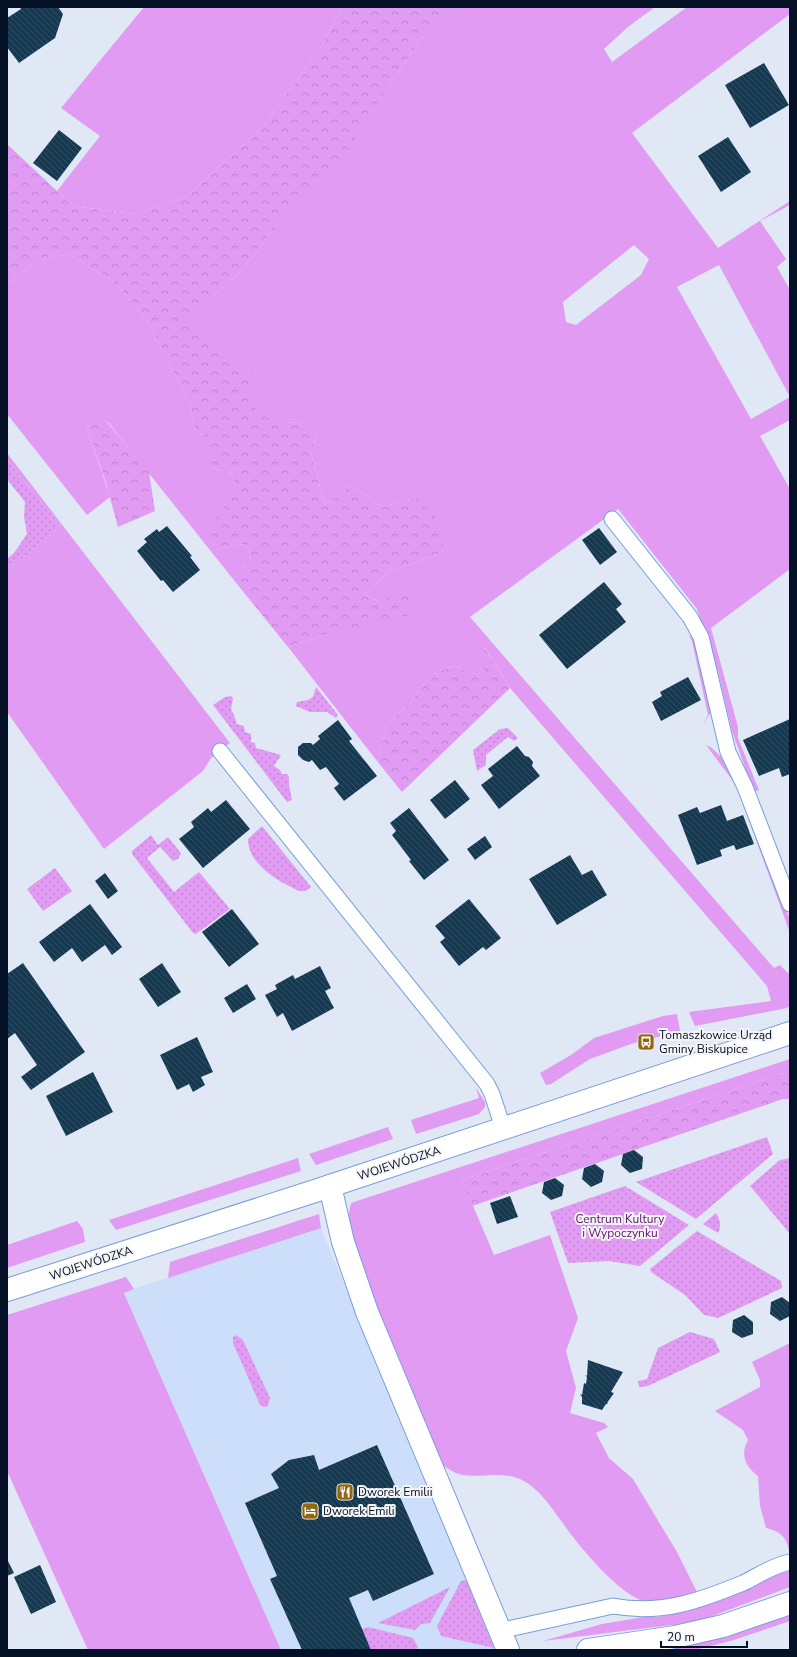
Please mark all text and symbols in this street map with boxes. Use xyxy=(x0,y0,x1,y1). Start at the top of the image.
place label: Tomaszkowice Urząd Gminy Biskupice xyxy=(659,1027,772,1057)
bus stop icon: Tomaszkowice Urząd Gminy Biskupice xyxy=(636,1032,656,1052)
street label: WOJEWÓDZKA xyxy=(355,1142,443,1184)
park label: Centrum Kultury i Wypoczynku xyxy=(576,1211,665,1241)
street label: WOJEWÓDZKA xyxy=(47,1242,135,1284)
restaurant icon: Dworek Emilii xyxy=(335,1482,355,1502)
place label: Dworek Emilii xyxy=(358,1484,432,1500)
hotel icon: Dworek Emili xyxy=(300,1501,320,1521)
place label: Dworek Emili xyxy=(323,1503,395,1519)
scale bar xyxy=(661,1623,747,1649)
text: 20 m xyxy=(667,1629,695,1645)

